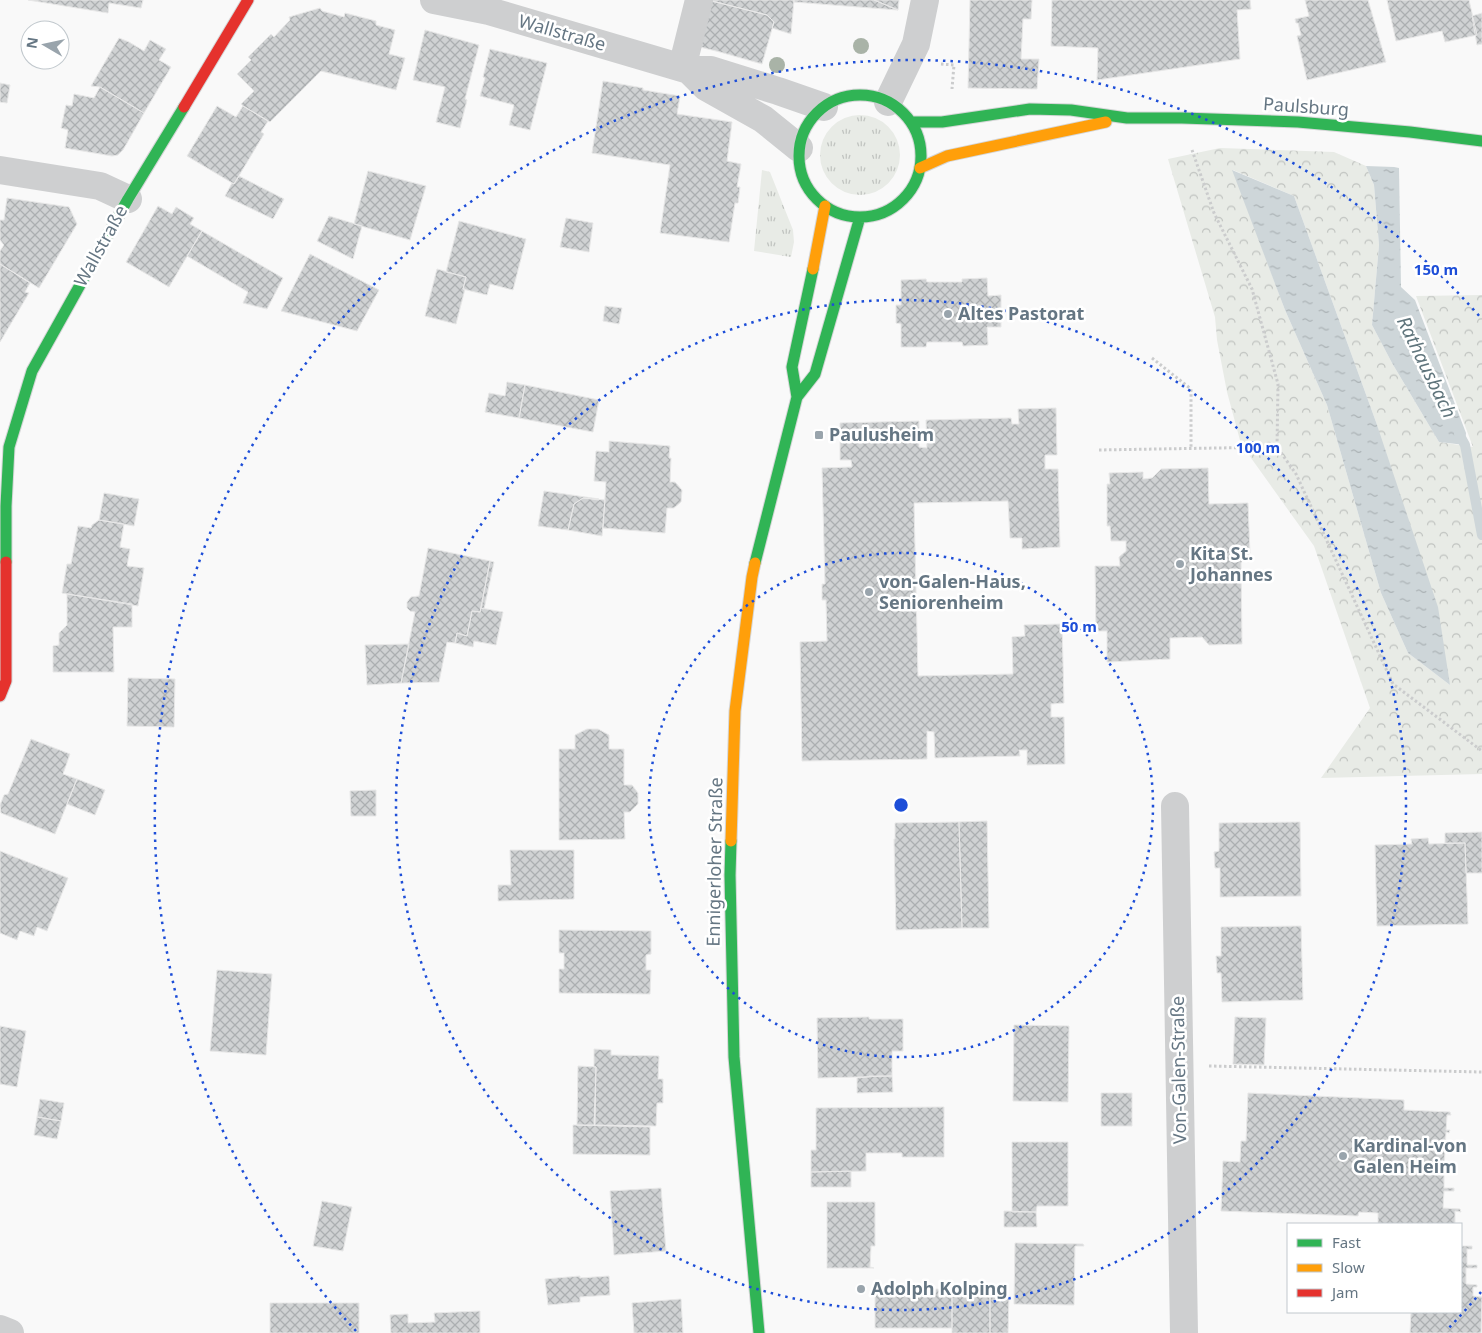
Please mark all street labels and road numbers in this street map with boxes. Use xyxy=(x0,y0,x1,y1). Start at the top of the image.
street label: Wallstraße xyxy=(516,8,609,56)
street label: Paulsburg xyxy=(1262,91,1350,121)
street label: Wallstraße xyxy=(68,201,132,291)
street label: Ennigerloher Straße xyxy=(701,777,727,947)
street label: Von-Galen-Straße xyxy=(1165,996,1191,1144)

